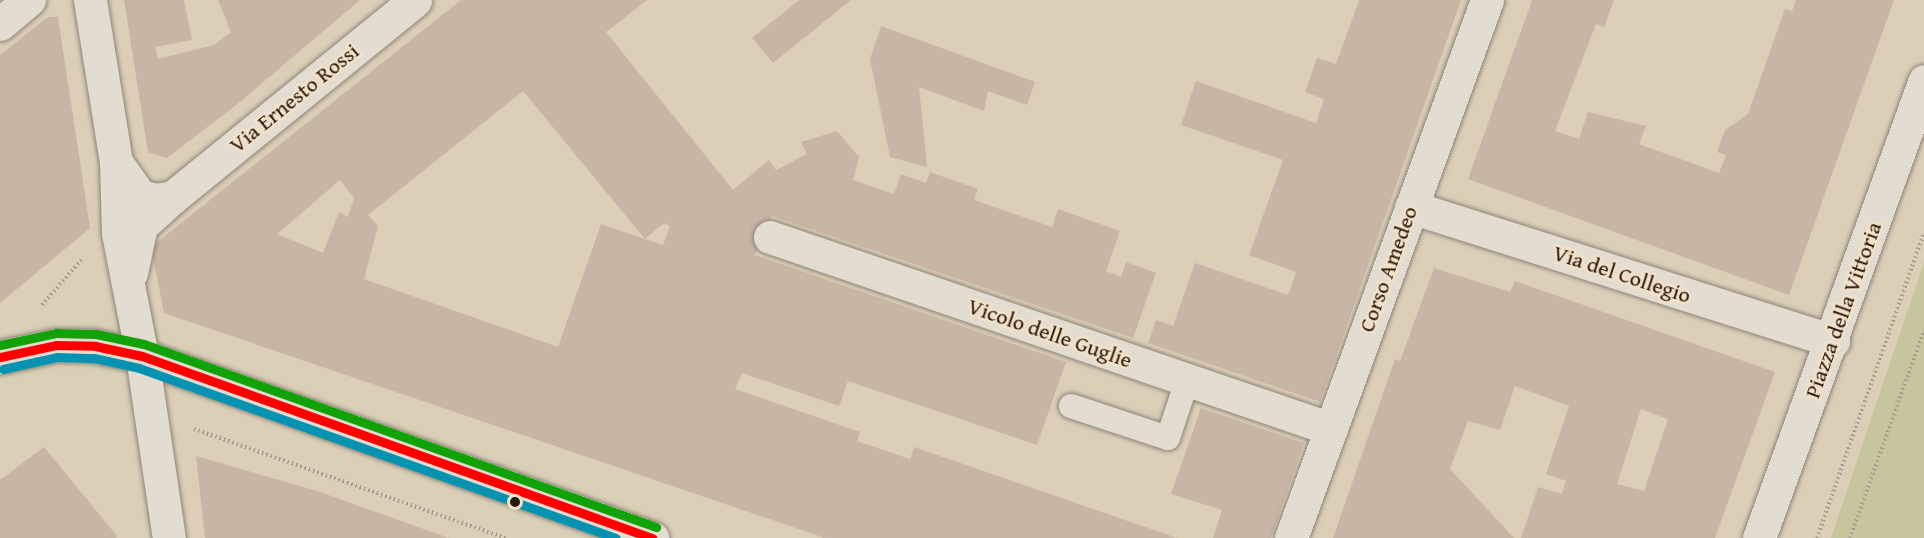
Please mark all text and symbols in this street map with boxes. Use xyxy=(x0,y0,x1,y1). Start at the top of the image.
street label: Via Ernesto Rossi xyxy=(224,38,364,158)
street label: Corso Amedeo xyxy=(1353,202,1423,336)
street label: Piazza della Vittoria xyxy=(1799,218,1887,402)
street label: Via del Collegio xyxy=(1550,239,1694,309)
street label: Vicolo delle Guglie xyxy=(964,293,1136,373)
unlabelled marker xyxy=(509,496,521,508)

